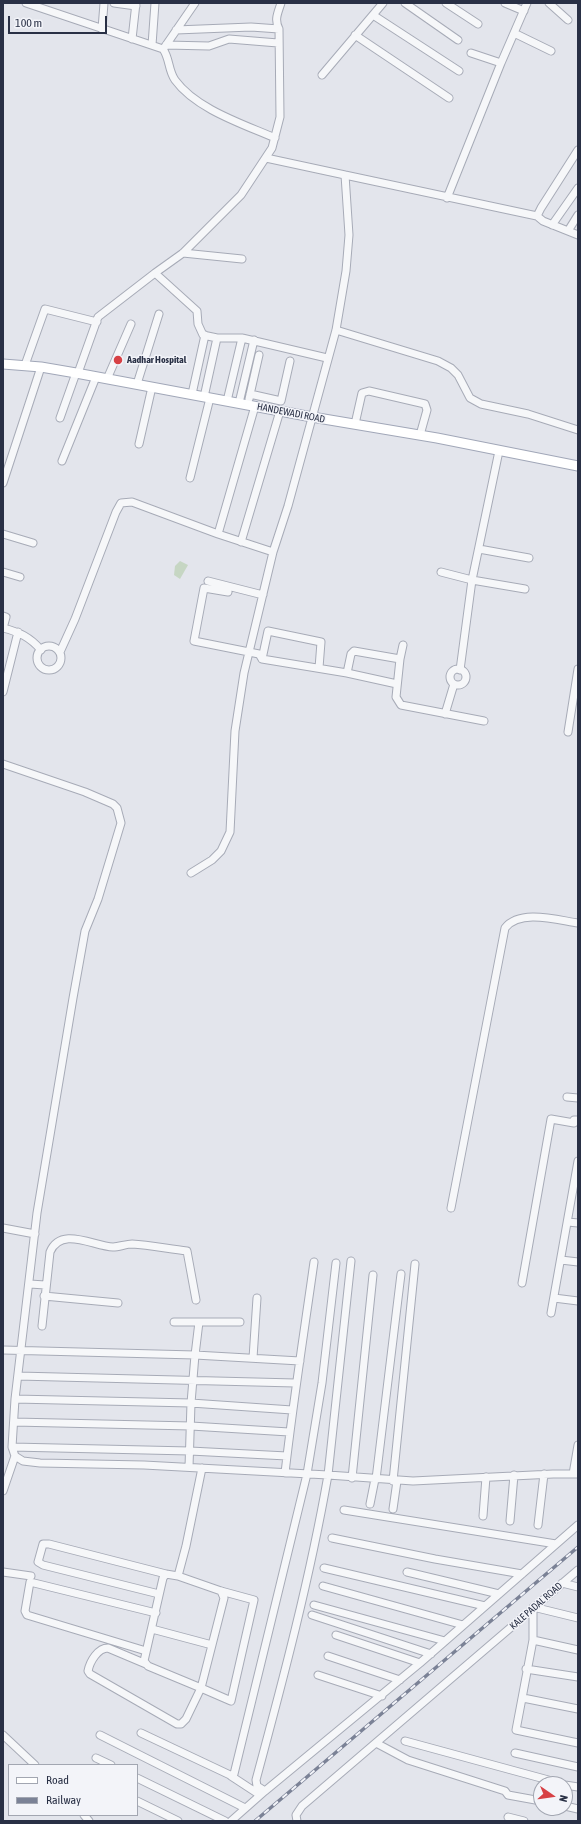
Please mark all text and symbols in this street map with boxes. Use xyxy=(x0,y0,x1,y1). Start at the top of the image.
scale bar xyxy=(10,8,109,34)
text: 100 m xyxy=(15,16,42,30)
marker: Aadhar Hospital xyxy=(112,354,124,366)
place label: Aadhar Hospital xyxy=(127,354,186,366)
street label: HANDEWADI ROAD xyxy=(256,401,326,425)
street label: KALE PADAL ROAD xyxy=(507,1580,565,1632)
legend xyxy=(8,1764,138,1816)
text: Road xyxy=(46,1773,69,1787)
north arrow xyxy=(533,1776,573,1816)
text: Railway xyxy=(46,1793,81,1807)
text: N xyxy=(557,1794,570,1803)

